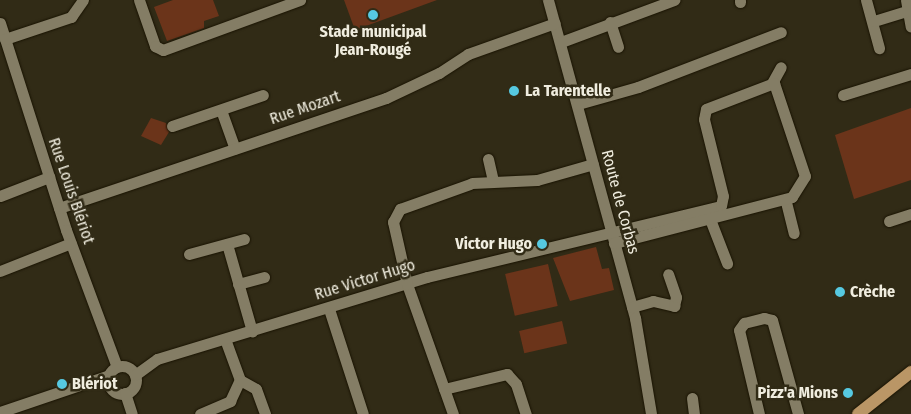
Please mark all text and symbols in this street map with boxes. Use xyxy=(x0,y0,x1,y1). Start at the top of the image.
marker: Stade municipal Jean-Rougé xyxy=(367,9,379,21)
place label: Stade municipal Jean-Rougé xyxy=(320,22,426,60)
place label: La Tarentelle xyxy=(525,81,611,101)
marker: La Tarentelle xyxy=(507,84,521,98)
street label: Rue Mozart xyxy=(267,87,343,129)
street label: Rue Louis Blériot xyxy=(44,135,98,247)
street label: Route de Corbas xyxy=(597,148,643,256)
place label: Victor Hugo xyxy=(455,234,532,254)
marker: Victor Hugo xyxy=(536,238,548,250)
street label: Rue Victor Hugo xyxy=(312,256,418,304)
place label: Crèche xyxy=(850,282,895,302)
marker: Crèche xyxy=(834,286,846,298)
place label: Blériot xyxy=(72,374,118,394)
marker: Blériot xyxy=(56,378,68,390)
place label: Pizz'a Mions xyxy=(758,383,838,403)
marker: Pizz'a Mions xyxy=(842,387,854,399)

